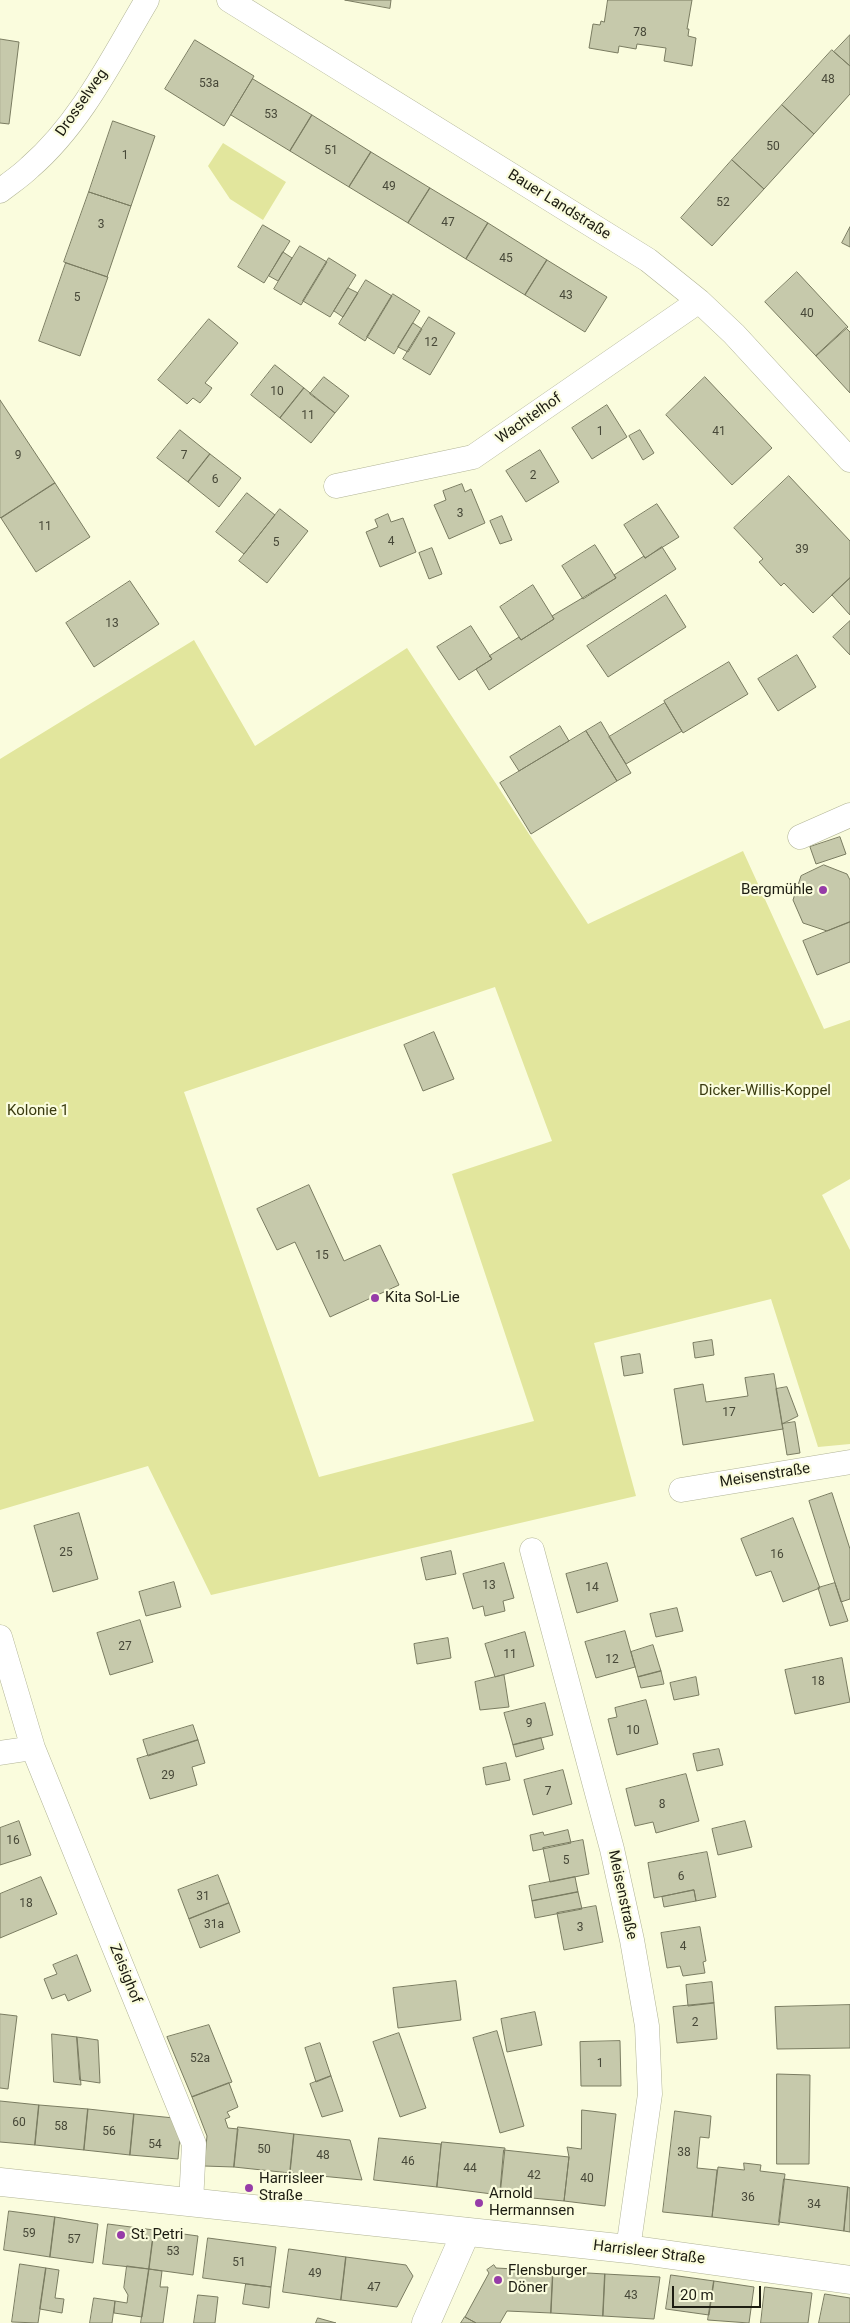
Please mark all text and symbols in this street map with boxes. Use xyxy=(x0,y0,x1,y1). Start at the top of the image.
house number: 78 xyxy=(633,26,647,40)
street label: Drosselweg xyxy=(52,66,112,140)
house number: 48 xyxy=(821,73,835,87)
house number: 53a xyxy=(199,77,219,91)
house number: 53 xyxy=(264,108,278,122)
house number: 50 xyxy=(766,140,780,154)
house number: 51 xyxy=(324,144,338,158)
house number: 1 xyxy=(122,149,128,163)
street label: Bauer Landstraße xyxy=(504,166,614,244)
house number: 49 xyxy=(382,180,396,194)
house number: 52 xyxy=(716,196,730,210)
house number: 47 xyxy=(441,216,455,230)
house number: 3 xyxy=(98,218,104,232)
house number: 45 xyxy=(499,252,513,266)
house number: 43 xyxy=(559,289,573,303)
house number: 5 xyxy=(74,291,80,305)
house number: 40 xyxy=(800,307,814,321)
house number: 12 xyxy=(424,336,438,350)
house number: 10 xyxy=(270,385,284,399)
street label: Wachtelhof xyxy=(493,390,565,448)
house number: 11 xyxy=(301,409,315,423)
house number: 1 xyxy=(597,425,603,439)
house number: 41 xyxy=(712,425,726,439)
house number: 9 xyxy=(15,449,21,463)
house number: 7 xyxy=(181,449,187,463)
house number: 2 xyxy=(530,469,536,483)
house number: 6 xyxy=(212,473,218,487)
house number: 3 xyxy=(457,507,463,521)
house number: 11 xyxy=(38,520,52,534)
house number: 4 xyxy=(388,535,394,549)
house number: 5 xyxy=(273,536,279,550)
house number: 39 xyxy=(795,543,809,557)
house number: 13 xyxy=(105,617,119,631)
place label: Bergmühle xyxy=(741,881,813,899)
marker: Bergmühle xyxy=(817,884,829,896)
park label: Dicker-Willis-Koppel xyxy=(699,1082,831,1100)
park label: Kolonie 1 xyxy=(7,1102,69,1120)
house number: 15 xyxy=(315,1249,329,1263)
place label: Kita Sol-Lie xyxy=(385,1289,460,1307)
marker: Kita Sol-Lie xyxy=(369,1292,381,1304)
house number: 17 xyxy=(722,1406,736,1420)
street label: Meisenstraße xyxy=(719,1460,811,1492)
house number: 25 xyxy=(59,1546,73,1560)
house number: 16 xyxy=(770,1548,784,1562)
house number: 13 xyxy=(482,1579,496,1593)
house number: 14 xyxy=(585,1581,599,1595)
house number: 27 xyxy=(118,1640,132,1654)
house number: 11 xyxy=(503,1648,517,1662)
house number: 12 xyxy=(605,1653,619,1667)
house number: 18 xyxy=(811,1675,825,1689)
house number: 9 xyxy=(526,1717,532,1731)
house number: 10 xyxy=(626,1724,640,1738)
house number: 29 xyxy=(161,1769,175,1783)
house number: 7 xyxy=(545,1785,551,1799)
house number: 8 xyxy=(659,1798,665,1812)
house number: 16 xyxy=(6,1834,20,1848)
street label: Meisenstraße xyxy=(604,1849,640,1941)
house number: 5 xyxy=(563,1854,569,1868)
house number: 6 xyxy=(678,1870,684,1884)
house number: 31 xyxy=(196,1890,210,1904)
house number: 18 xyxy=(19,1897,33,1911)
house number: 31a xyxy=(204,1918,224,1932)
house number: 3 xyxy=(577,1921,583,1935)
house number: 4 xyxy=(680,1940,686,1954)
street label: Zeisighof xyxy=(105,1942,145,2006)
house number: 2 xyxy=(692,2016,698,2030)
house number: 52a xyxy=(190,2052,210,2066)
house number: 1 xyxy=(597,2057,603,2071)
house number: 60 xyxy=(12,2116,26,2130)
house number: 58 xyxy=(54,2120,68,2134)
house number: 56 xyxy=(102,2125,116,2139)
house number: 54 xyxy=(148,2138,162,2152)
house number: 50 xyxy=(257,2143,271,2157)
house number: 38 xyxy=(677,2146,691,2160)
house number: 48 xyxy=(316,2149,330,2163)
house number: 46 xyxy=(401,2155,415,2169)
house number: 44 xyxy=(463,2162,477,2176)
house number: 42 xyxy=(527,2169,541,2183)
place label: Harrisleer Straße xyxy=(259,2170,324,2205)
house number: 40 xyxy=(580,2172,594,2186)
marker: Harrisleer Straße xyxy=(243,2182,255,2194)
place label: Arnold Hermannsen xyxy=(489,2185,575,2220)
house number: 36 xyxy=(741,2191,755,2205)
marker: Arnold Hermannsen xyxy=(473,2197,485,2209)
house number: 34 xyxy=(807,2198,821,2212)
place label: St. Petri xyxy=(131,2226,183,2244)
house number: 59 xyxy=(22,2227,36,2241)
marker: St. Petri xyxy=(115,2229,127,2241)
house number: 57 xyxy=(67,2233,81,2247)
street label: Harrisleer Straße xyxy=(592,2237,706,2269)
house number: 53 xyxy=(166,2245,180,2259)
house number: 51 xyxy=(232,2256,246,2270)
place label: Flensburger Döner xyxy=(508,2262,587,2297)
house number: 49 xyxy=(308,2267,322,2281)
marker: Flensburger Döner xyxy=(492,2274,504,2286)
scale bar xyxy=(675,2276,764,2308)
house number: 47 xyxy=(367,2281,381,2295)
text: 20 m xyxy=(680,2286,714,2304)
house number: 43 xyxy=(624,2289,638,2303)

